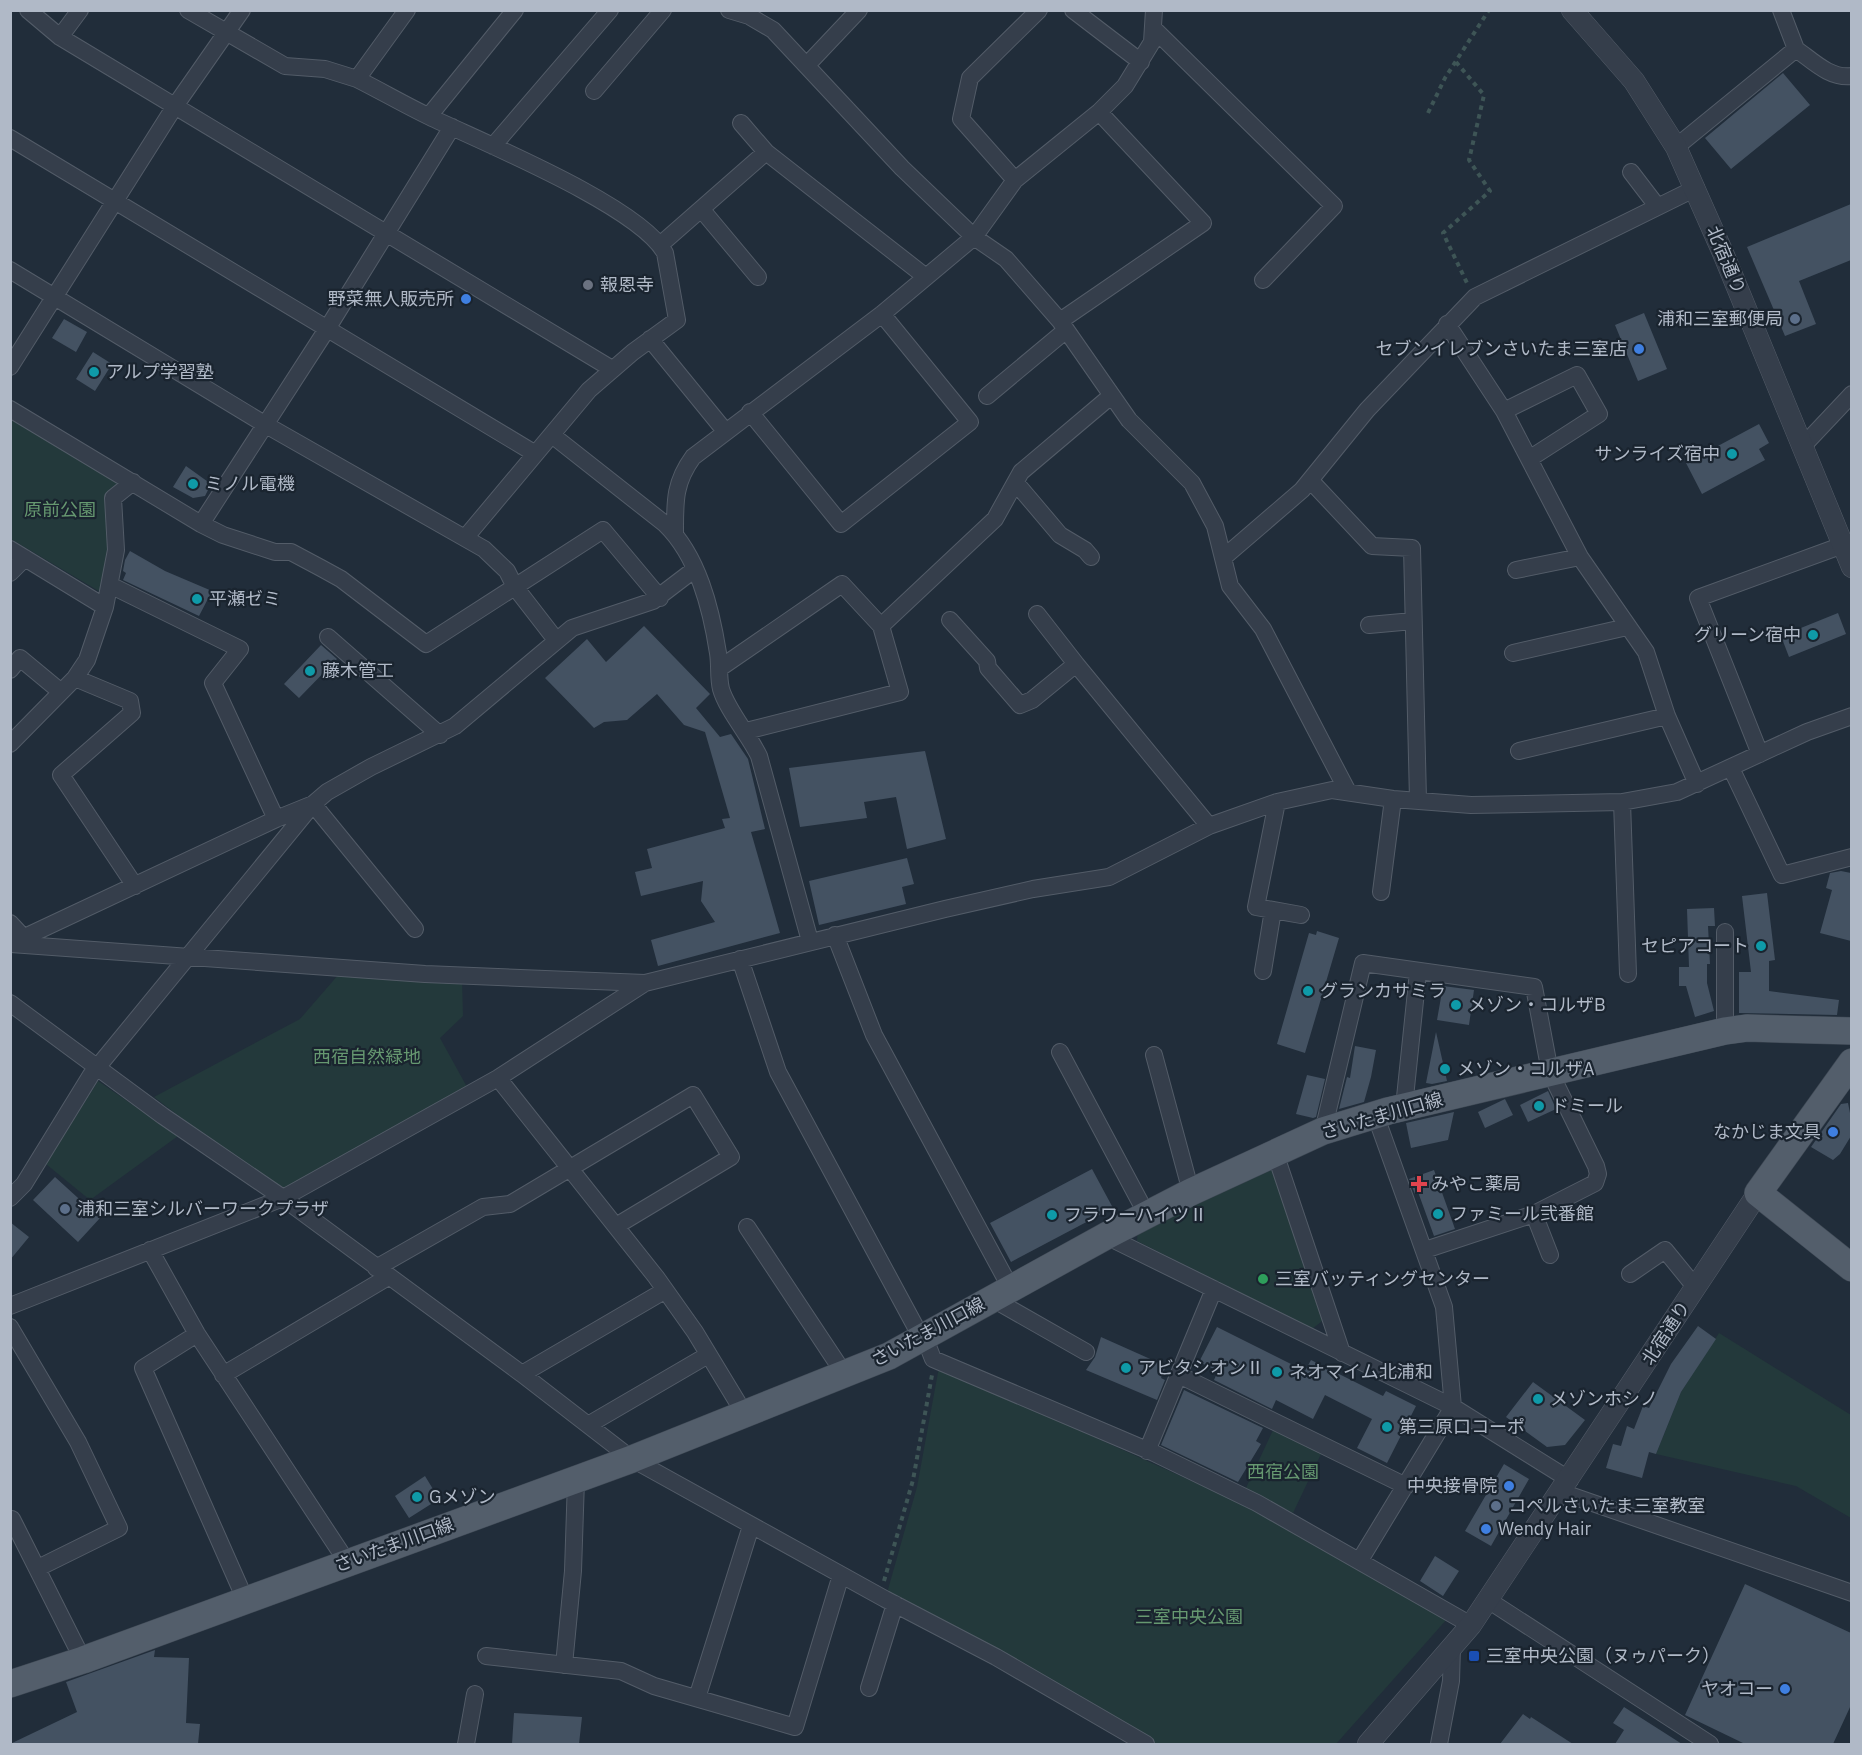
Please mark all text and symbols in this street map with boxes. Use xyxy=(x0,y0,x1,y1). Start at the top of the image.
street label: 北宿通り xyxy=(1702,222,1751,297)
place label: 報恩寺 xyxy=(600,273,654,296)
marker: 報恩寺 xyxy=(581,278,595,292)
place label: 野菜無人販売所 xyxy=(328,287,454,310)
marker: 野菜無人販売所 xyxy=(459,292,473,306)
place label: 浦和三室郵便局 xyxy=(1657,307,1783,330)
marker: 浦和三室郵便局 xyxy=(1788,312,1802,326)
place label: セブンイレブンさいたま三室店 xyxy=(1376,337,1627,360)
marker: セブンイレブンさいたま三室店 xyxy=(1632,342,1646,356)
place label: アルプ学習塾 xyxy=(106,360,214,383)
marker: アルプ学習塾 xyxy=(87,365,101,379)
place label: サンライズ宿中 xyxy=(1595,442,1720,465)
marker: サンライズ宿中 xyxy=(1725,447,1739,461)
place label: ミノル電機 xyxy=(205,472,295,495)
marker: ミノル電機 xyxy=(186,477,200,491)
park label: 原前公園 xyxy=(24,498,96,521)
place label: 平瀬ゼミ xyxy=(209,587,281,610)
marker: 平瀬ゼミ xyxy=(190,592,204,606)
place label: グリーン宿中 xyxy=(1694,623,1801,646)
marker: グリーン宿中 xyxy=(1806,628,1820,642)
place label: 藤木管工 xyxy=(322,659,394,682)
marker: 藤木管工 xyxy=(303,664,317,678)
place label: セピアコート xyxy=(1641,934,1749,957)
marker: セピアコート xyxy=(1754,939,1768,953)
place label: グランカサミラ xyxy=(1320,979,1446,1002)
marker: グランカサミラ xyxy=(1301,984,1315,998)
place label: メゾン・コルザB xyxy=(1468,993,1606,1016)
marker: メゾン・コルザB xyxy=(1449,998,1463,1012)
park label: 西宿自然緑地 xyxy=(313,1045,421,1068)
place label: メゾン・コルザA xyxy=(1457,1057,1595,1080)
marker: メゾン・コルザA xyxy=(1438,1062,1452,1076)
street label: さいたま川口線 xyxy=(1318,1087,1445,1144)
place label: ドミール xyxy=(1551,1094,1623,1117)
marker: ドミール xyxy=(1532,1099,1546,1113)
place label: なかじま文具 xyxy=(1713,1120,1821,1143)
marker: なかじま文具 xyxy=(1826,1125,1840,1139)
place label: みやこ薬局 xyxy=(1431,1172,1521,1195)
marker: みやこ薬局 xyxy=(1412,1177,1426,1191)
place label: 浦和三室シルバーワークプラザ xyxy=(77,1197,329,1220)
marker: 浦和三室シルバーワークプラザ xyxy=(58,1202,72,1216)
place label: ファミール弐番館 xyxy=(1450,1202,1594,1225)
place label: フラワーハイツⅡ xyxy=(1064,1203,1207,1226)
marker: ファミール弐番館 xyxy=(1431,1207,1445,1221)
marker: フラワーハイツⅡ xyxy=(1045,1208,1059,1222)
place label: 三室バッティングセンター xyxy=(1275,1267,1490,1290)
marker: 三室バッティングセンター xyxy=(1256,1272,1270,1286)
street label: さいたま川口線 xyxy=(867,1292,989,1371)
street label: 北宿通り xyxy=(1636,1296,1695,1369)
place label: アビタシオンⅡ xyxy=(1138,1356,1264,1379)
place label: ネオマイム北浦和 xyxy=(1289,1360,1433,1383)
marker: アビタシオンⅡ xyxy=(1119,1361,1133,1375)
marker: ネオマイム北浦和 xyxy=(1270,1365,1284,1379)
place label: メゾンホシノ xyxy=(1550,1387,1658,1410)
marker: メゾンホシノ xyxy=(1531,1392,1545,1406)
place label: 第三原口コーポ xyxy=(1399,1415,1525,1438)
marker: 第三原口コーポ xyxy=(1380,1420,1394,1434)
park label: 西宿公園 xyxy=(1247,1460,1319,1483)
place label: 中央接骨院 xyxy=(1407,1474,1497,1497)
marker: 中央接骨院 xyxy=(1502,1479,1516,1493)
place label: Gメゾン xyxy=(429,1485,496,1508)
marker: Gメゾン xyxy=(410,1490,424,1504)
place label: コペルさいたま三室教室 xyxy=(1508,1494,1705,1517)
marker: コペルさいたま三室教室 xyxy=(1489,1499,1503,1513)
street label: さいたま川口線 xyxy=(331,1512,457,1577)
place label: Wendy Hair xyxy=(1498,1517,1591,1540)
marker: Wendy Hair xyxy=(1479,1522,1493,1536)
park label: 三室中央公園 xyxy=(1135,1605,1243,1628)
place label: 三室中央公園（ヌゥパーク） xyxy=(1486,1644,1720,1667)
marker: 三室中央公園（ヌゥパーク） xyxy=(1467,1649,1481,1663)
place label: ヤオコー xyxy=(1701,1677,1773,1700)
marker: ヤオコー xyxy=(1778,1682,1792,1696)

